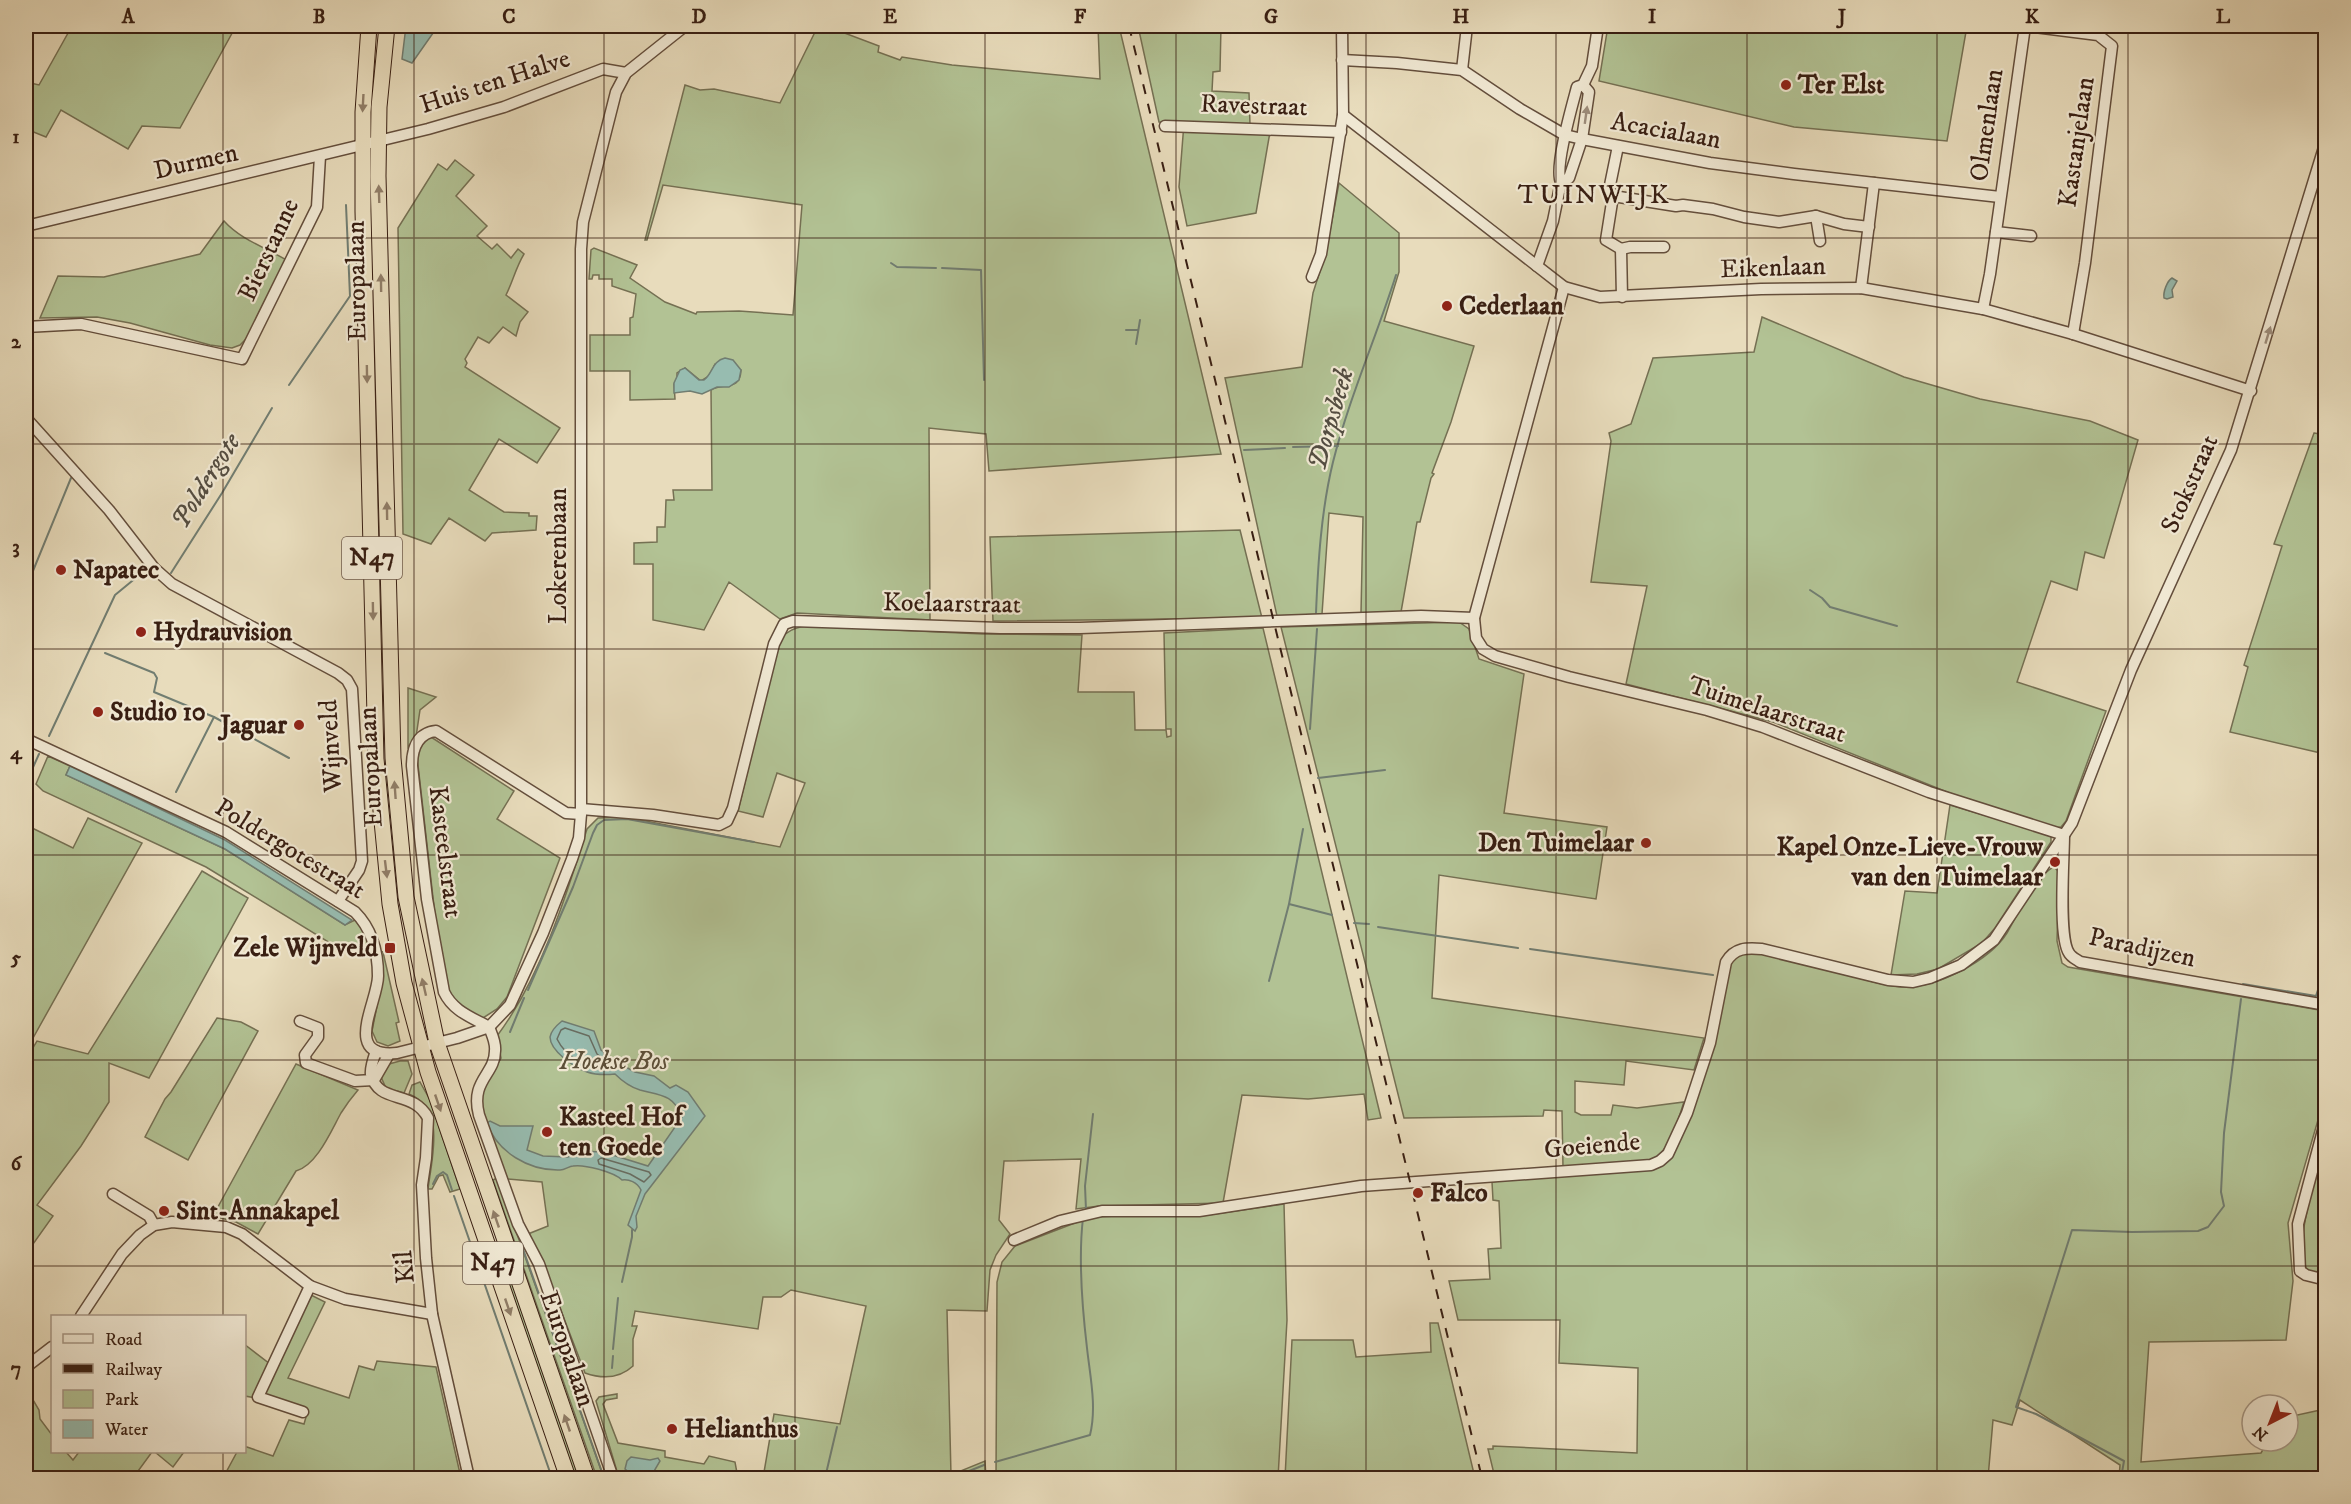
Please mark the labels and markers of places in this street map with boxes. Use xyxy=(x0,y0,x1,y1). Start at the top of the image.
place label: Ter Elst xyxy=(1797,69,1885,102)
marker: Ter Elst xyxy=(1779,78,1793,92)
place label: Cederlaan xyxy=(1459,290,1564,323)
marker: Cederlaan xyxy=(1440,299,1454,313)
place label: Napatec xyxy=(73,554,159,587)
marker: Napatec xyxy=(54,563,68,577)
place label: Hydrauvision xyxy=(153,616,293,649)
marker: Hydrauvision xyxy=(134,625,148,639)
place label: Studio 10 xyxy=(110,696,206,729)
marker: Studio 10 xyxy=(91,705,105,719)
place label: Jaguar xyxy=(217,709,287,742)
marker: Jaguar xyxy=(292,718,306,732)
place label: Den Tuimelaar xyxy=(1478,827,1634,860)
place label: Kapel Onze-Lieve-Vrouw van den Tuimelaar xyxy=(1777,831,2043,894)
marker: Den Tuimelaar xyxy=(1639,836,1653,850)
marker: Kapel Onze-Lieve-Vrouw van den Tuimelaar xyxy=(2048,855,2062,869)
place label: Zele Wijnveld xyxy=(233,932,379,965)
marker: Zele Wijnveld xyxy=(383,941,397,955)
place label: Kasteel Hof ten Goede xyxy=(559,1101,687,1164)
marker: Kasteel Hof ten Goede xyxy=(540,1125,554,1139)
place label: Falco xyxy=(1430,1177,1488,1210)
marker: Falco xyxy=(1411,1186,1425,1200)
place label: Sint-Annakapel xyxy=(176,1195,340,1228)
marker: Sint-Annakapel xyxy=(157,1204,171,1218)
place label: Helianthus xyxy=(684,1413,799,1446)
marker: Helianthus xyxy=(665,1422,679,1436)

